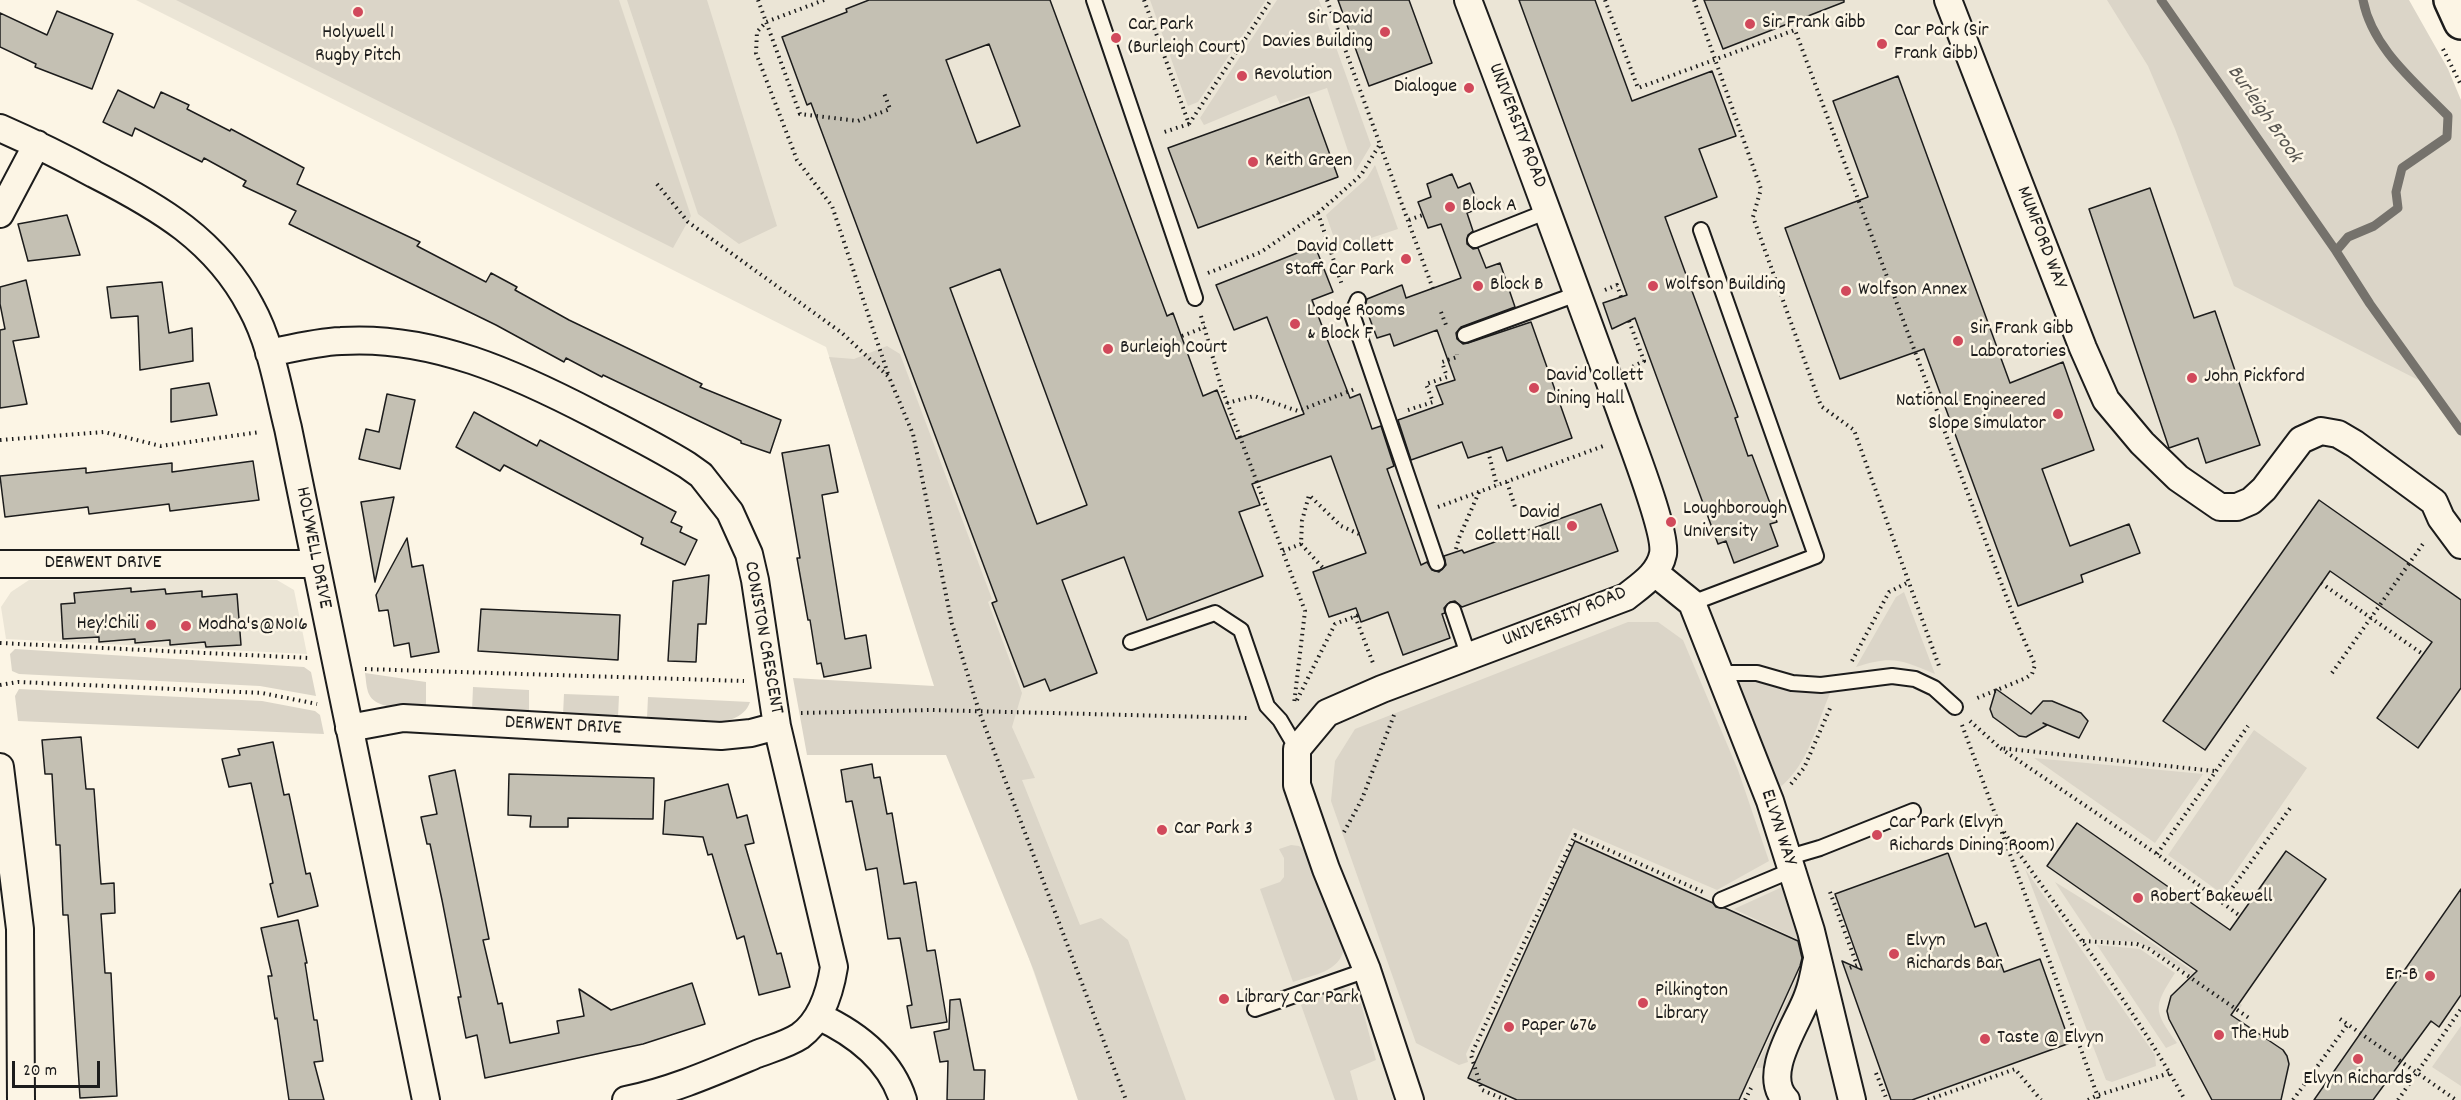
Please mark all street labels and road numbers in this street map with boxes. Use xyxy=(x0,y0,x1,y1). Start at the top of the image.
street label: UNIVERSITY ROAD xyxy=(1481,60,1551,192)
street label: MUMFORD WAY xyxy=(2009,183,2071,293)
street label: HOLYWELL DRIVE xyxy=(288,485,336,611)
street label: DERWENT DRIVE xyxy=(44,552,162,576)
street label: CONISTON CRESCENT xyxy=(737,560,787,716)
street label: UNIVERSITY ROAD xyxy=(1500,582,1630,654)
street label: DERWENT DRIVE xyxy=(504,712,622,742)
street label: ELVYN WAY xyxy=(1753,787,1801,869)

